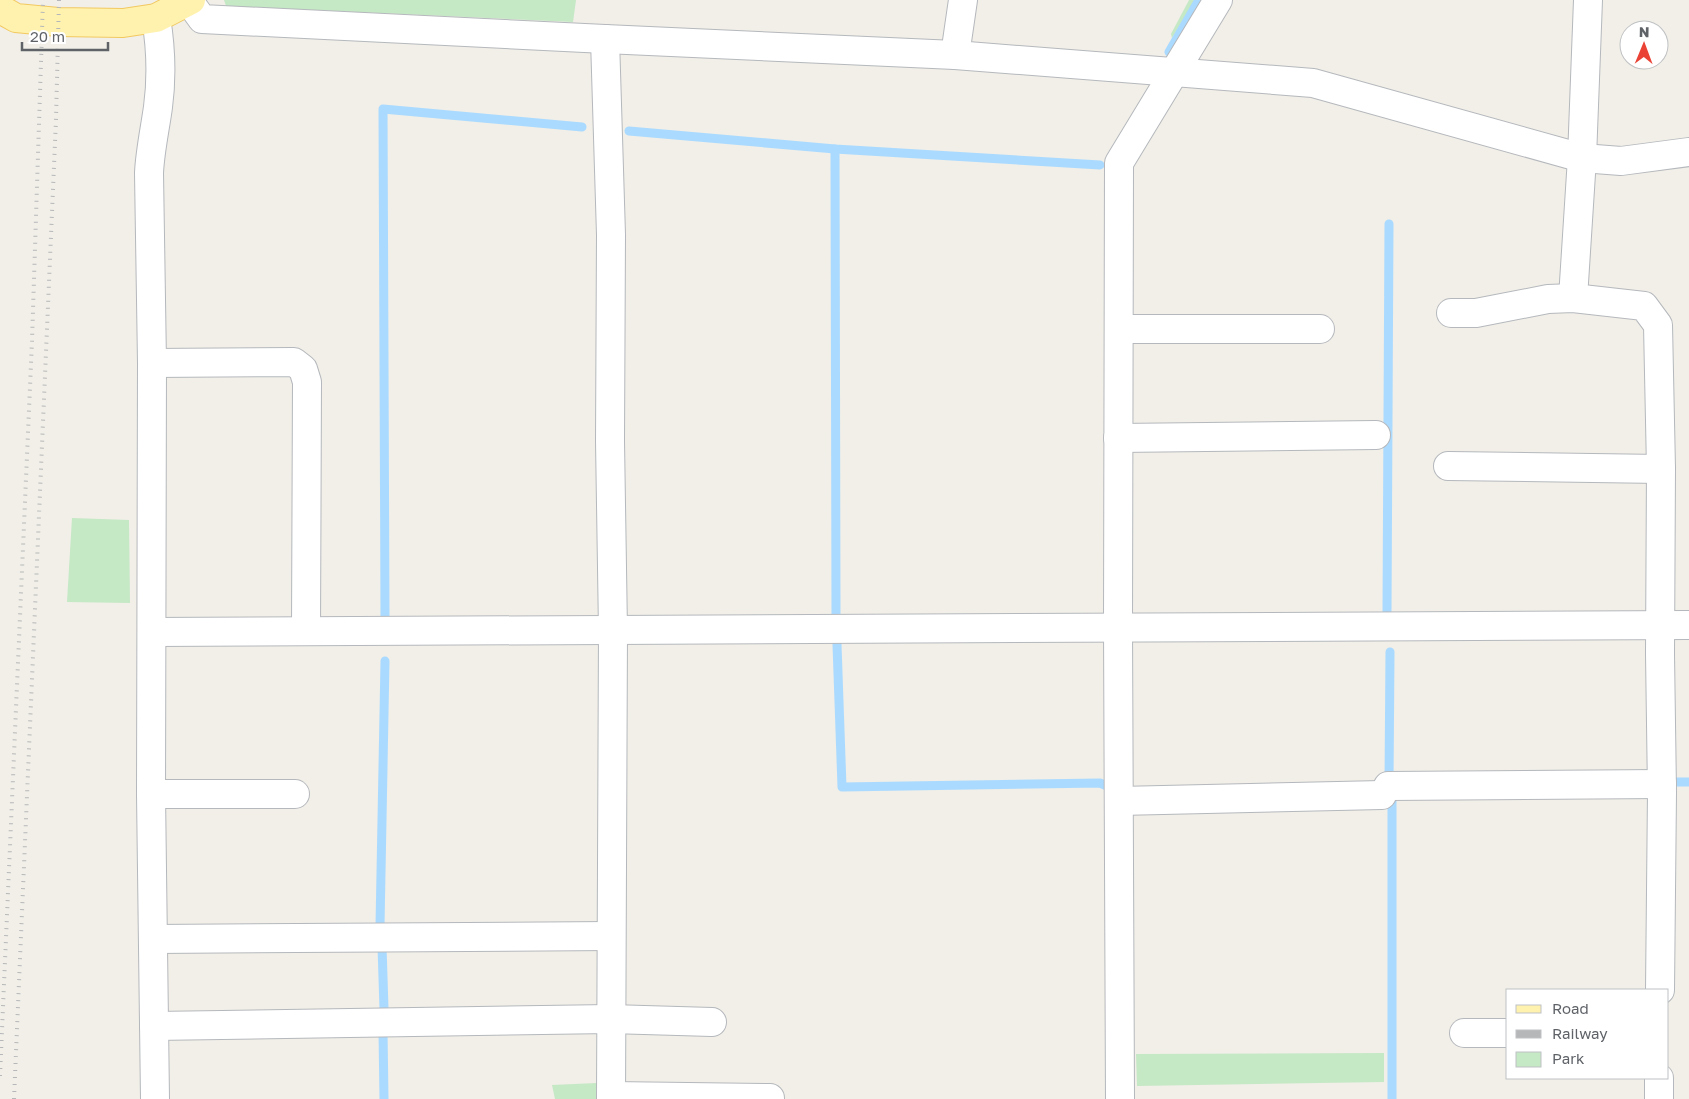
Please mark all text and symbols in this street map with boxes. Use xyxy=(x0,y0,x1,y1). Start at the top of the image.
scale bar xyxy=(22,20,109,52)
north arrow xyxy=(1619,20,1669,70)
text: N xyxy=(1639,23,1650,40)
text: 20 m xyxy=(30,27,65,45)
legend xyxy=(1506,989,1669,1079)
text: Road xyxy=(1552,999,1589,1017)
text: Railway xyxy=(1552,1024,1608,1042)
text: Park xyxy=(1552,1049,1585,1067)

